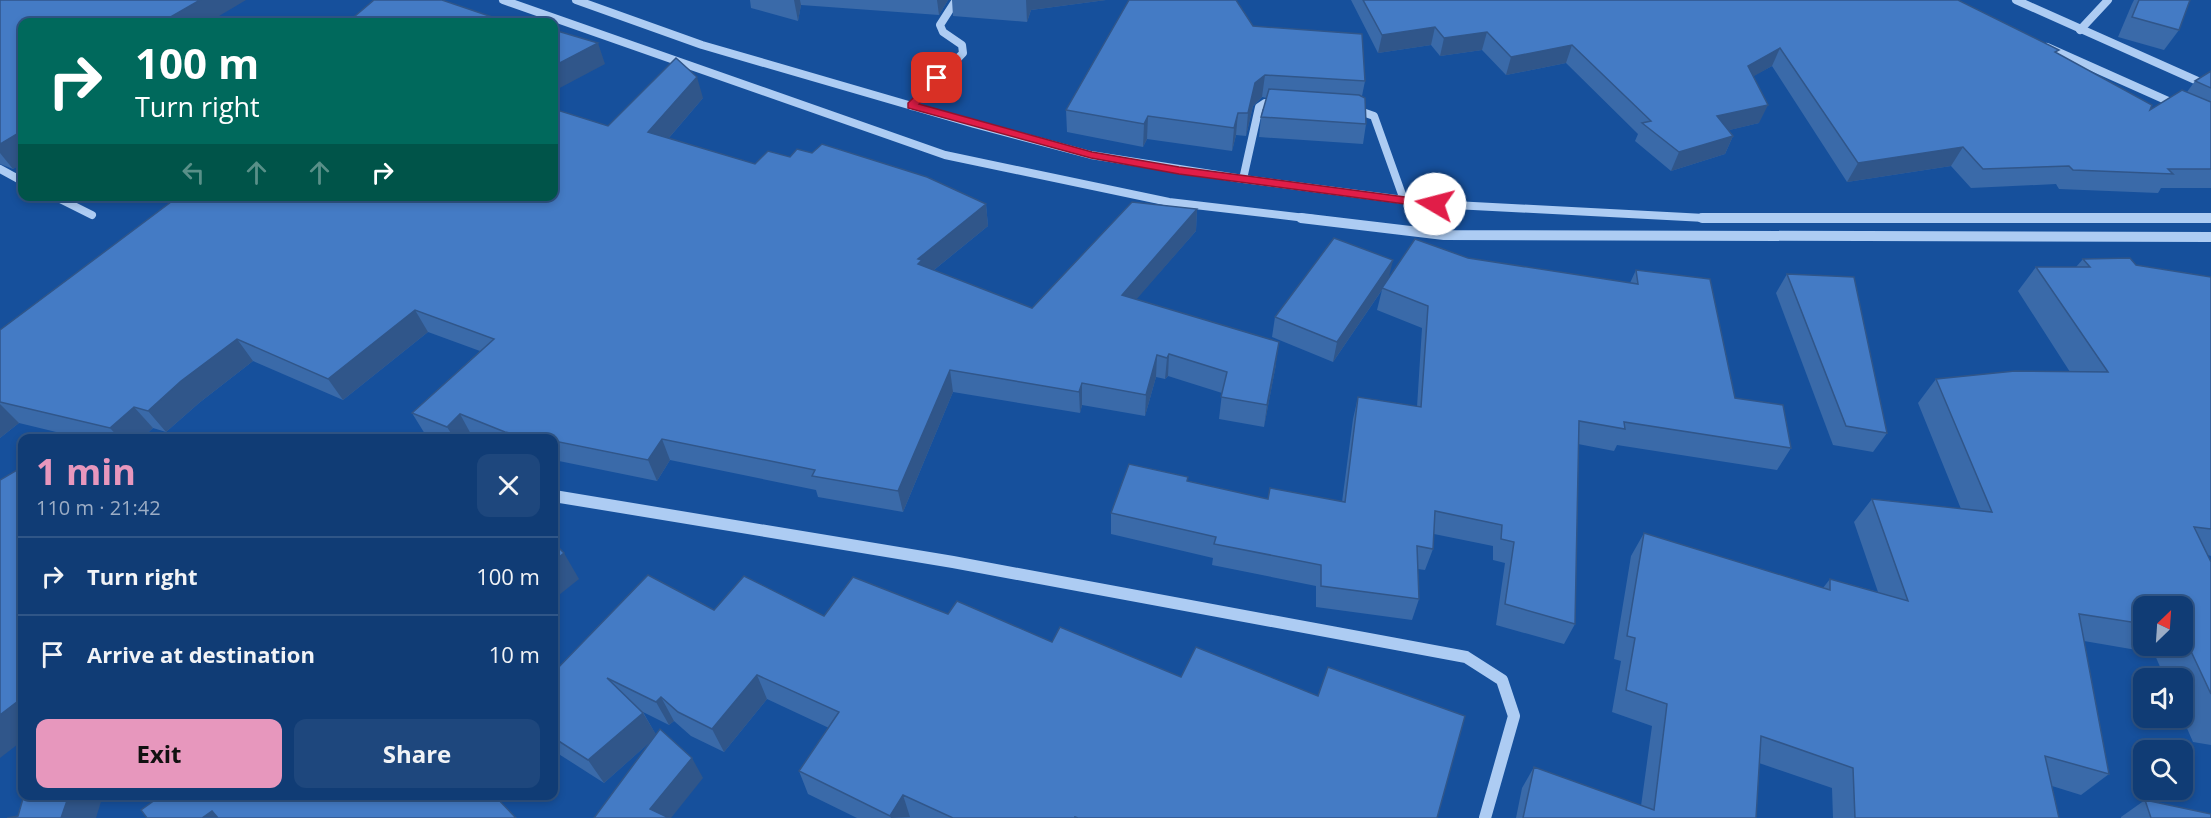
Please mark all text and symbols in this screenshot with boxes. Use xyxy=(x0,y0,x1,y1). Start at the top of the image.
text: 100 m xyxy=(135,34,259,91)
icon: right xyxy=(36,42,114,120)
pin xyxy=(911,52,962,103)
icon: arrive xyxy=(920,61,953,94)
text: Turn right xyxy=(135,88,260,125)
icon: left xyxy=(177,156,210,189)
icon: ahead xyxy=(240,156,273,189)
icon: ahead xyxy=(303,156,336,189)
icon: right xyxy=(366,156,399,189)
position arrow xyxy=(1403,172,1467,236)
text: 1 min xyxy=(36,447,136,496)
button: close xyxy=(477,454,540,517)
text: 110 m · 21:42 xyxy=(36,494,161,521)
icon: right xyxy=(36,560,69,593)
text: Turn right xyxy=(87,561,198,591)
text: 100 m xyxy=(476,561,540,591)
north arrow xyxy=(2133,596,2193,656)
map controls xyxy=(2133,596,2193,800)
icon: arrive xyxy=(36,638,69,671)
text: Arrive at destination xyxy=(87,639,315,669)
text: 10 m xyxy=(489,639,540,669)
button: sound xyxy=(2133,668,2193,728)
button: Exit xyxy=(36,719,282,788)
button: Share xyxy=(294,719,540,788)
button: search xyxy=(2133,740,2193,800)

